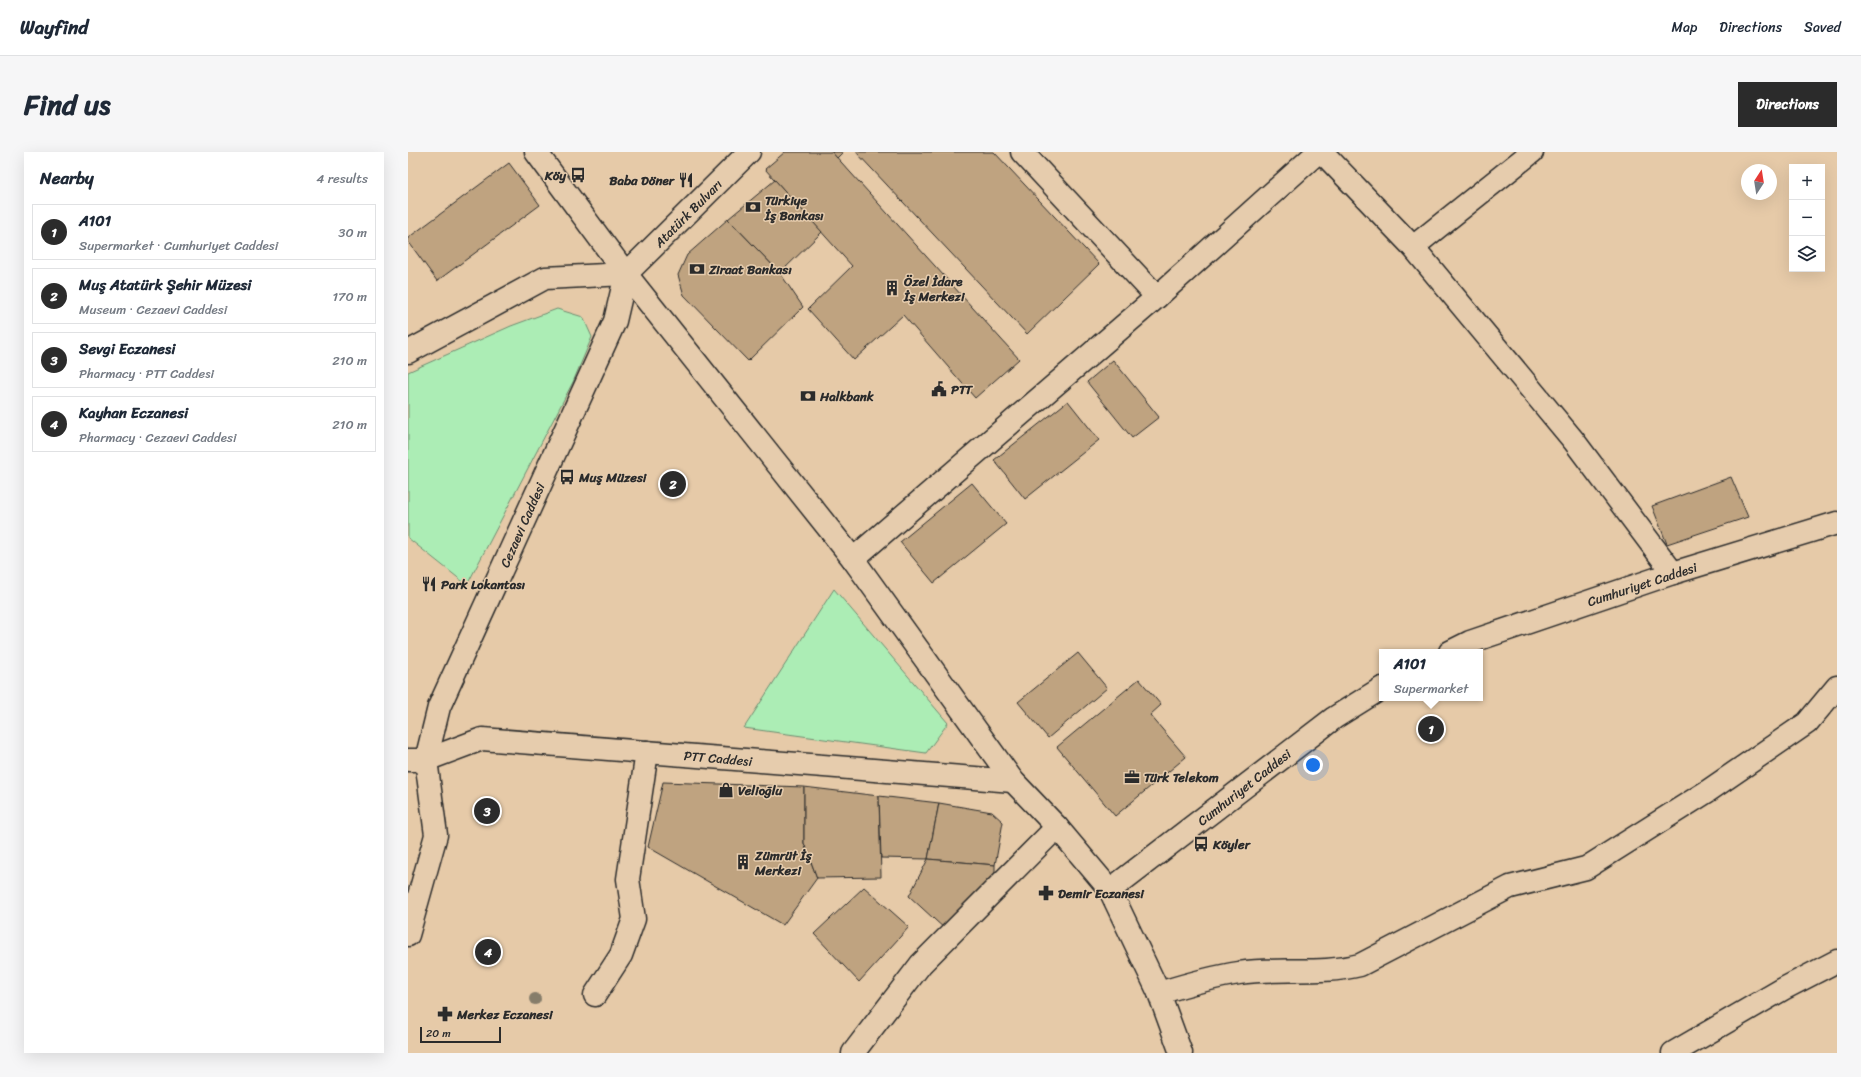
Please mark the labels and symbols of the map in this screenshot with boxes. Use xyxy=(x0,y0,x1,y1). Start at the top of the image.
place label: Köy xyxy=(544,164,567,187)
north arrow xyxy=(1741,164,1777,200)
bus stop icon: Köy xyxy=(569,166,587,184)
place label: Baba Döner xyxy=(609,169,676,192)
restaurant icon: Baba Döner xyxy=(677,171,695,189)
street label: Atatürk Bulvarı xyxy=(648,173,728,254)
place label: Türkiye İş Bankası xyxy=(764,189,824,227)
bank icon: Türkiye İş Bankası xyxy=(744,198,762,216)
place label: Ziraat Bankası xyxy=(708,258,792,281)
bank icon: Ziraat Bankası xyxy=(688,260,706,278)
place label: Özel İdare İş Merkezi xyxy=(903,270,966,308)
building icon: Özel İdare İş Merkezi xyxy=(883,279,901,297)
place label: PTT xyxy=(951,378,974,401)
public building icon: PTT xyxy=(930,380,948,398)
place label: Halkbank xyxy=(819,385,875,408)
bank icon: Halkbank xyxy=(799,387,817,405)
place label: Muş Müzesi xyxy=(578,466,648,489)
bus stop icon: Muş Müzesi xyxy=(558,468,576,486)
pin: 2 xyxy=(660,469,686,499)
street label: Cezaevi Caddesi xyxy=(493,479,552,571)
street label: Cumhuriyet Caddesi xyxy=(1584,556,1701,613)
place label: Park Lokantası xyxy=(441,573,526,596)
restaurant icon: Park Lokantası xyxy=(420,575,438,593)
pin: 1 xyxy=(1418,714,1444,744)
street label: Cumhuriyet Caddesi xyxy=(1192,743,1297,832)
street label: PTT Caddesi xyxy=(683,744,754,773)
your location xyxy=(1303,755,1323,775)
place label: Türk Telekom xyxy=(1144,766,1219,789)
office icon: Türk Telekom xyxy=(1123,768,1141,786)
place label: Velioğlu xyxy=(738,779,783,802)
shop icon: Velioğlu xyxy=(717,781,735,799)
pin: 3 xyxy=(474,796,500,826)
place label: Köyler xyxy=(1212,833,1252,856)
bus stop icon: Köyler xyxy=(1192,835,1210,853)
place label: Zümrüt İş Merkezi xyxy=(754,844,813,882)
building icon: Zümrüt İş Merkezi xyxy=(734,853,752,871)
place label: Demir Eczanesi xyxy=(1058,882,1145,905)
pharmacy icon: Demir Eczanesi xyxy=(1037,884,1055,902)
pin: 4 xyxy=(475,937,501,967)
place label: Merkez Eczanesi xyxy=(456,1003,554,1026)
pharmacy icon: Merkez Eczanesi xyxy=(436,1005,454,1023)
scale bar xyxy=(420,1025,501,1044)

